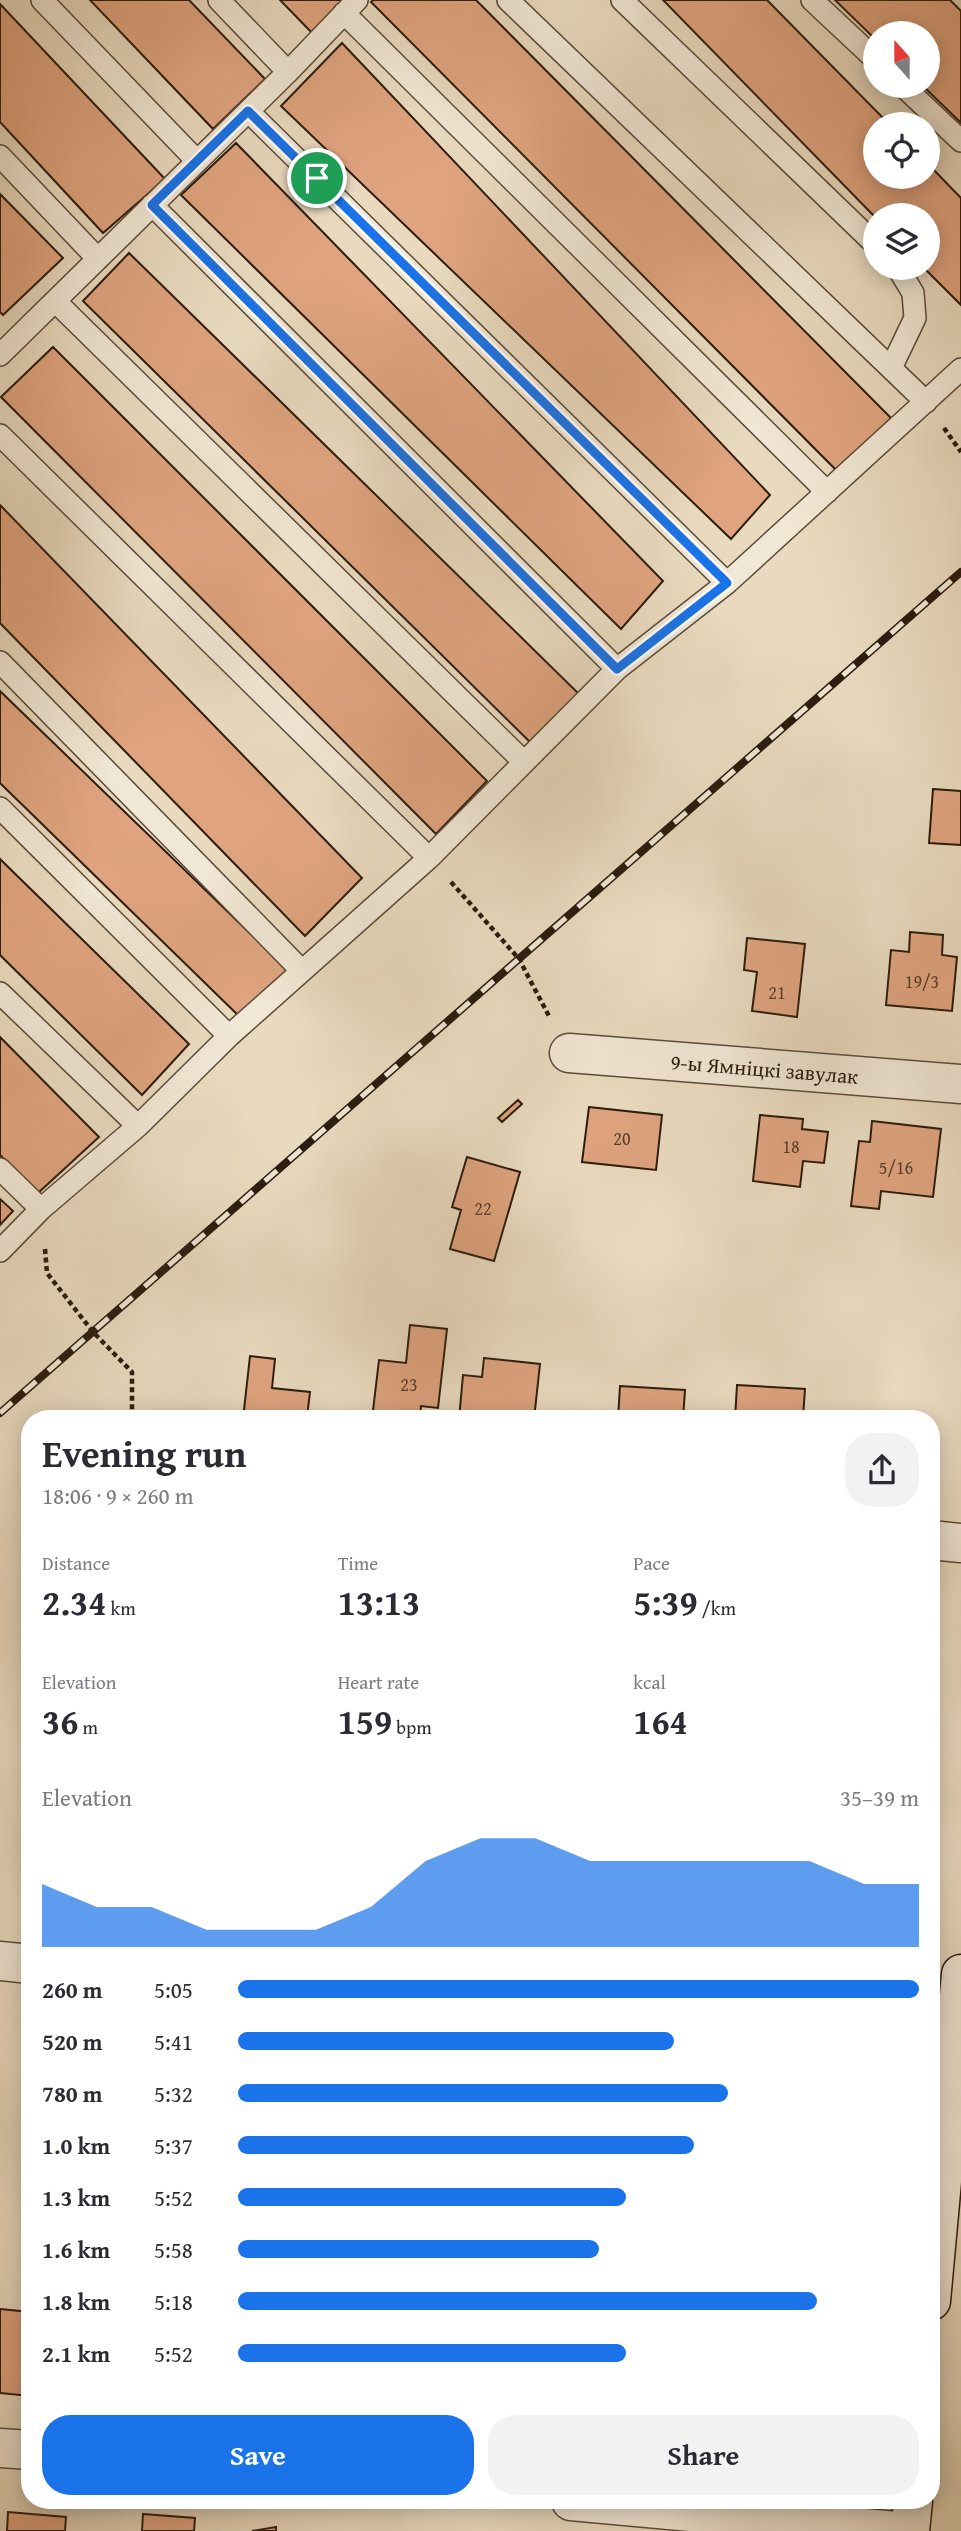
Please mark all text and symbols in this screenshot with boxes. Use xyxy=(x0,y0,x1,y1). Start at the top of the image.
north arrow xyxy=(863,21,940,98)
map controls xyxy=(863,21,940,280)
button: locate xyxy=(863,112,940,189)
pin xyxy=(287,148,347,208)
icon: arrive xyxy=(298,159,336,197)
button: layers xyxy=(863,203,940,280)
house number: 19/3 xyxy=(905,968,939,995)
house number: 21 xyxy=(768,979,786,1006)
street label: 9-ы Ямніцкі завулак xyxy=(669,1046,859,1091)
house number: 20 xyxy=(613,1125,631,1152)
house number: 18 xyxy=(782,1133,800,1160)
house number: 5/16 xyxy=(879,1154,913,1181)
house number: 22 xyxy=(474,1195,492,1222)
house number: 23 xyxy=(400,1371,418,1398)
text: Evening run xyxy=(42,1425,246,1481)
button: share xyxy=(845,1433,919,1507)
text: 18:06 · 9 × 260 m xyxy=(42,1479,194,1512)
text: Distance xyxy=(42,1549,110,1577)
text: Time xyxy=(338,1549,378,1577)
text: Pace xyxy=(633,1549,670,1577)
text: 2.34 xyxy=(42,1577,106,1628)
text: 13:13 xyxy=(338,1577,420,1628)
text: 5:39 xyxy=(633,1577,698,1628)
text: km xyxy=(106,1594,136,1622)
text: /km xyxy=(698,1594,736,1622)
text: Elevation xyxy=(42,1668,116,1696)
text: Heart rate xyxy=(338,1668,419,1696)
text: kcal xyxy=(633,1668,666,1696)
text: 36 xyxy=(42,1696,78,1747)
text: 159 xyxy=(338,1696,392,1747)
text: 164 xyxy=(633,1696,688,1747)
text: m xyxy=(78,1713,98,1741)
text: bpm xyxy=(392,1713,432,1741)
text: Elevation xyxy=(42,1781,132,1814)
text: 35–39 m xyxy=(840,1781,919,1814)
text: 260 m xyxy=(42,1973,103,2006)
text: 5:05 xyxy=(154,1973,193,2006)
text: 520 m xyxy=(42,2025,103,2058)
text: 5:41 xyxy=(154,2025,193,2058)
text: 780 m xyxy=(42,2077,103,2110)
text: 5:32 xyxy=(154,2077,193,2110)
text: 1.0 km xyxy=(42,2129,110,2162)
text: 5:37 xyxy=(154,2129,193,2162)
text: 1.3 km xyxy=(42,2181,110,2214)
text: 5:52 xyxy=(154,2181,193,2214)
text: 1.6 km xyxy=(42,2233,110,2266)
text: 5:58 xyxy=(154,2233,193,2266)
text: 1.8 km xyxy=(42,2285,110,2318)
text: 5:18 xyxy=(154,2285,193,2318)
text: 2.1 km xyxy=(42,2337,110,2370)
text: 5:52 xyxy=(154,2337,193,2370)
button: Save xyxy=(42,2415,474,2495)
button: Share xyxy=(488,2415,919,2495)

